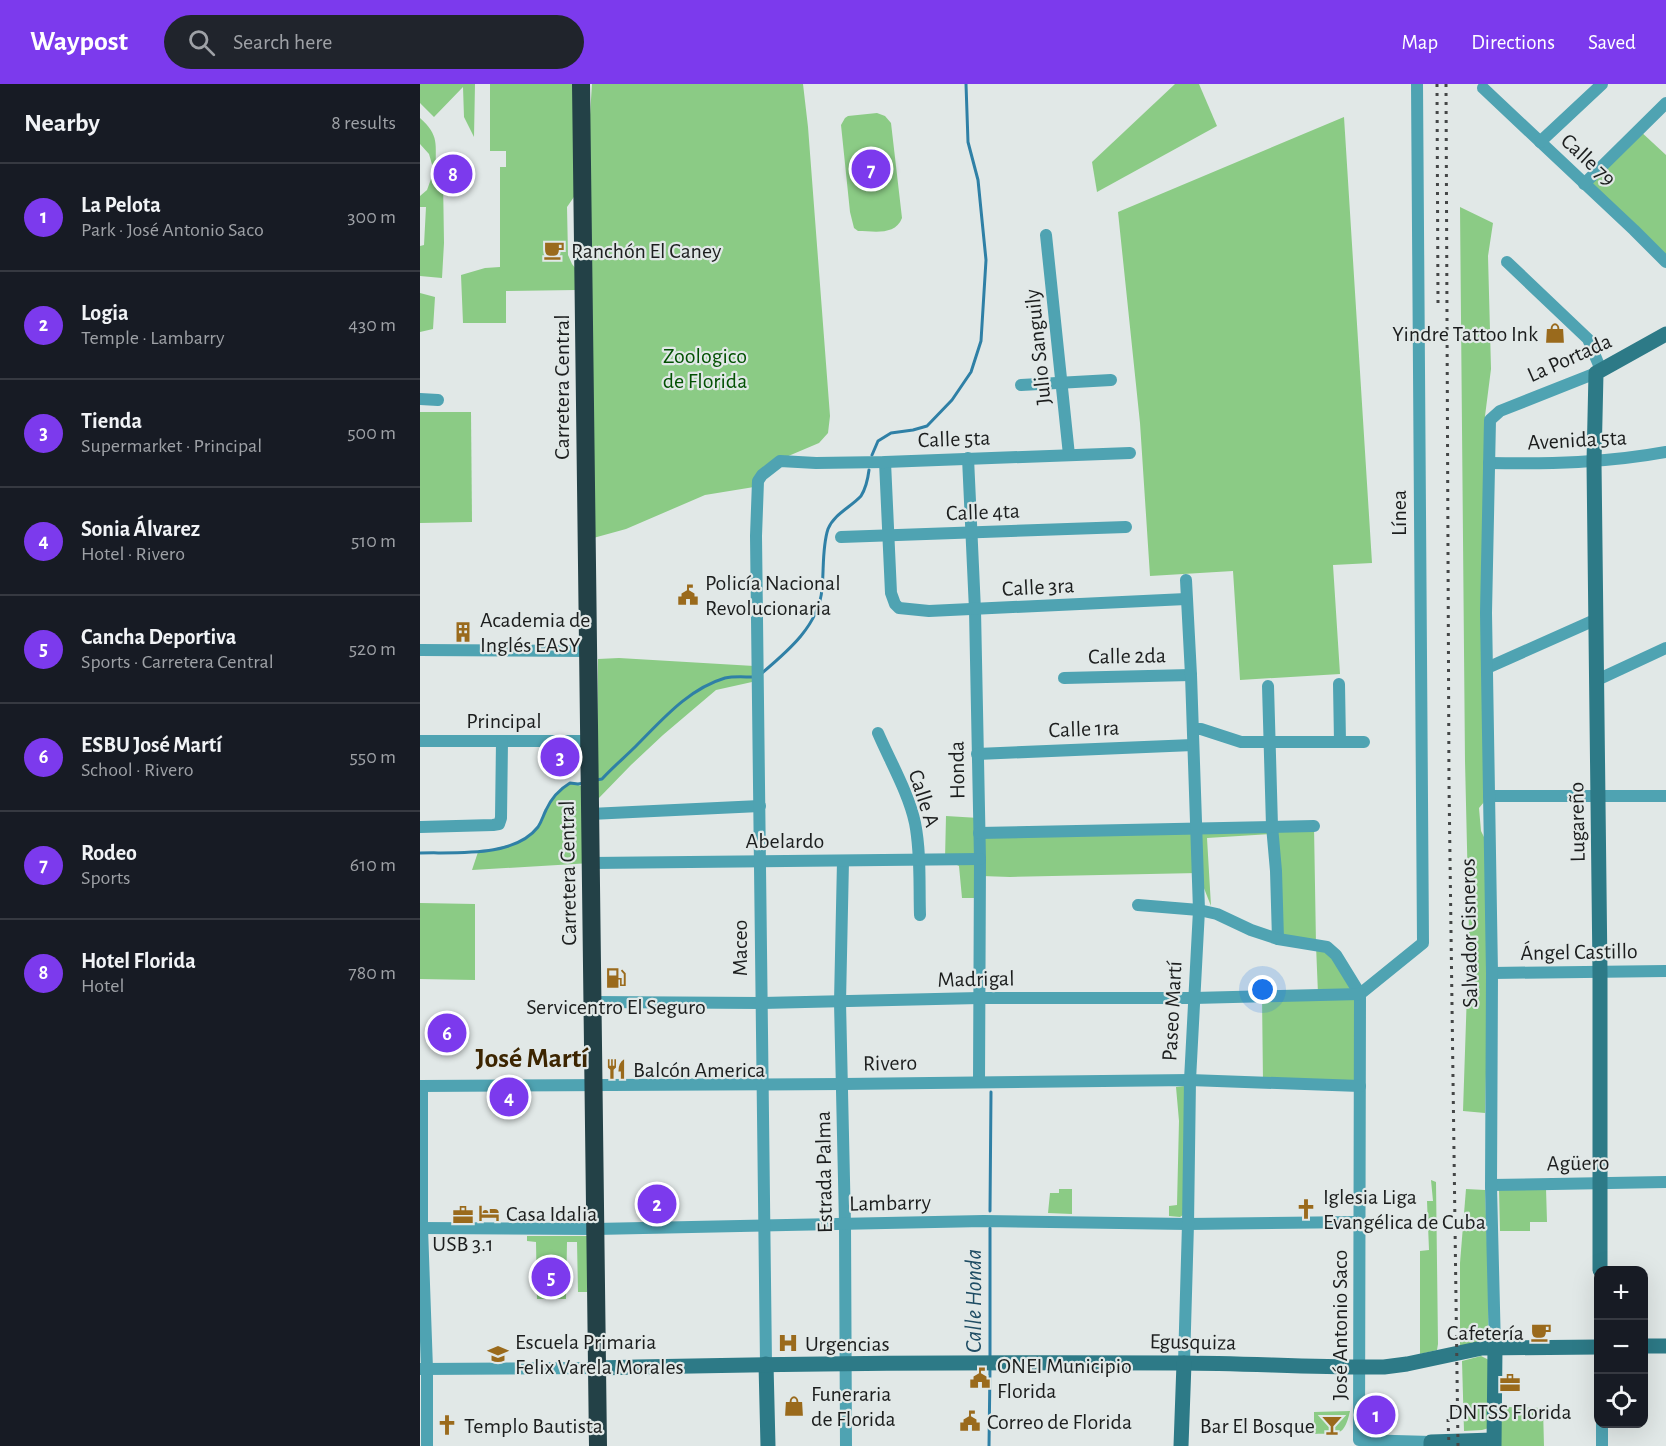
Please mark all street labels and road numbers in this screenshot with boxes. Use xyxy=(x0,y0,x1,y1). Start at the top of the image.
street label: Calle 79 xyxy=(1557,129,1620,190)
street label: Julio Sanguily xyxy=(1021,287,1055,406)
street label: Carretera Central xyxy=(551,314,573,460)
street label: La Portada xyxy=(1524,330,1615,386)
street label: Avenida 5ta xyxy=(1527,426,1627,454)
street label: Calle 5ta xyxy=(917,427,991,451)
street label: Línea xyxy=(1388,490,1410,536)
street label: Calle 4ta xyxy=(946,500,1020,524)
street label: Calle 3ra xyxy=(1001,574,1075,600)
street label: Calle 2da xyxy=(1088,644,1166,668)
street label: Principal xyxy=(466,710,542,732)
street label: Calle 1ra xyxy=(1048,717,1120,741)
street label: Honda xyxy=(945,741,969,799)
street label: Calle A xyxy=(904,767,944,830)
street label: Lugareño xyxy=(1565,782,1589,862)
street label: Carretera Central xyxy=(556,800,580,946)
street label: Abelardo xyxy=(746,830,824,852)
street label: Salvador Cisneros xyxy=(1457,858,1481,1008)
street label: Maceo xyxy=(729,920,751,976)
street label: Ángel Castillo xyxy=(1520,939,1638,964)
street label: Paseo Martí xyxy=(1158,960,1186,1062)
street label: Madrigal xyxy=(937,967,1015,991)
street label: Rivero xyxy=(863,1052,917,1074)
street label: Estrada Palma xyxy=(812,1111,836,1233)
street label: Agüero xyxy=(1547,1151,1610,1175)
street label: Lambarry xyxy=(849,1191,932,1215)
street label: José Antonio Saco xyxy=(1329,1250,1351,1400)
street label: Egusquiza xyxy=(1149,1330,1237,1354)

